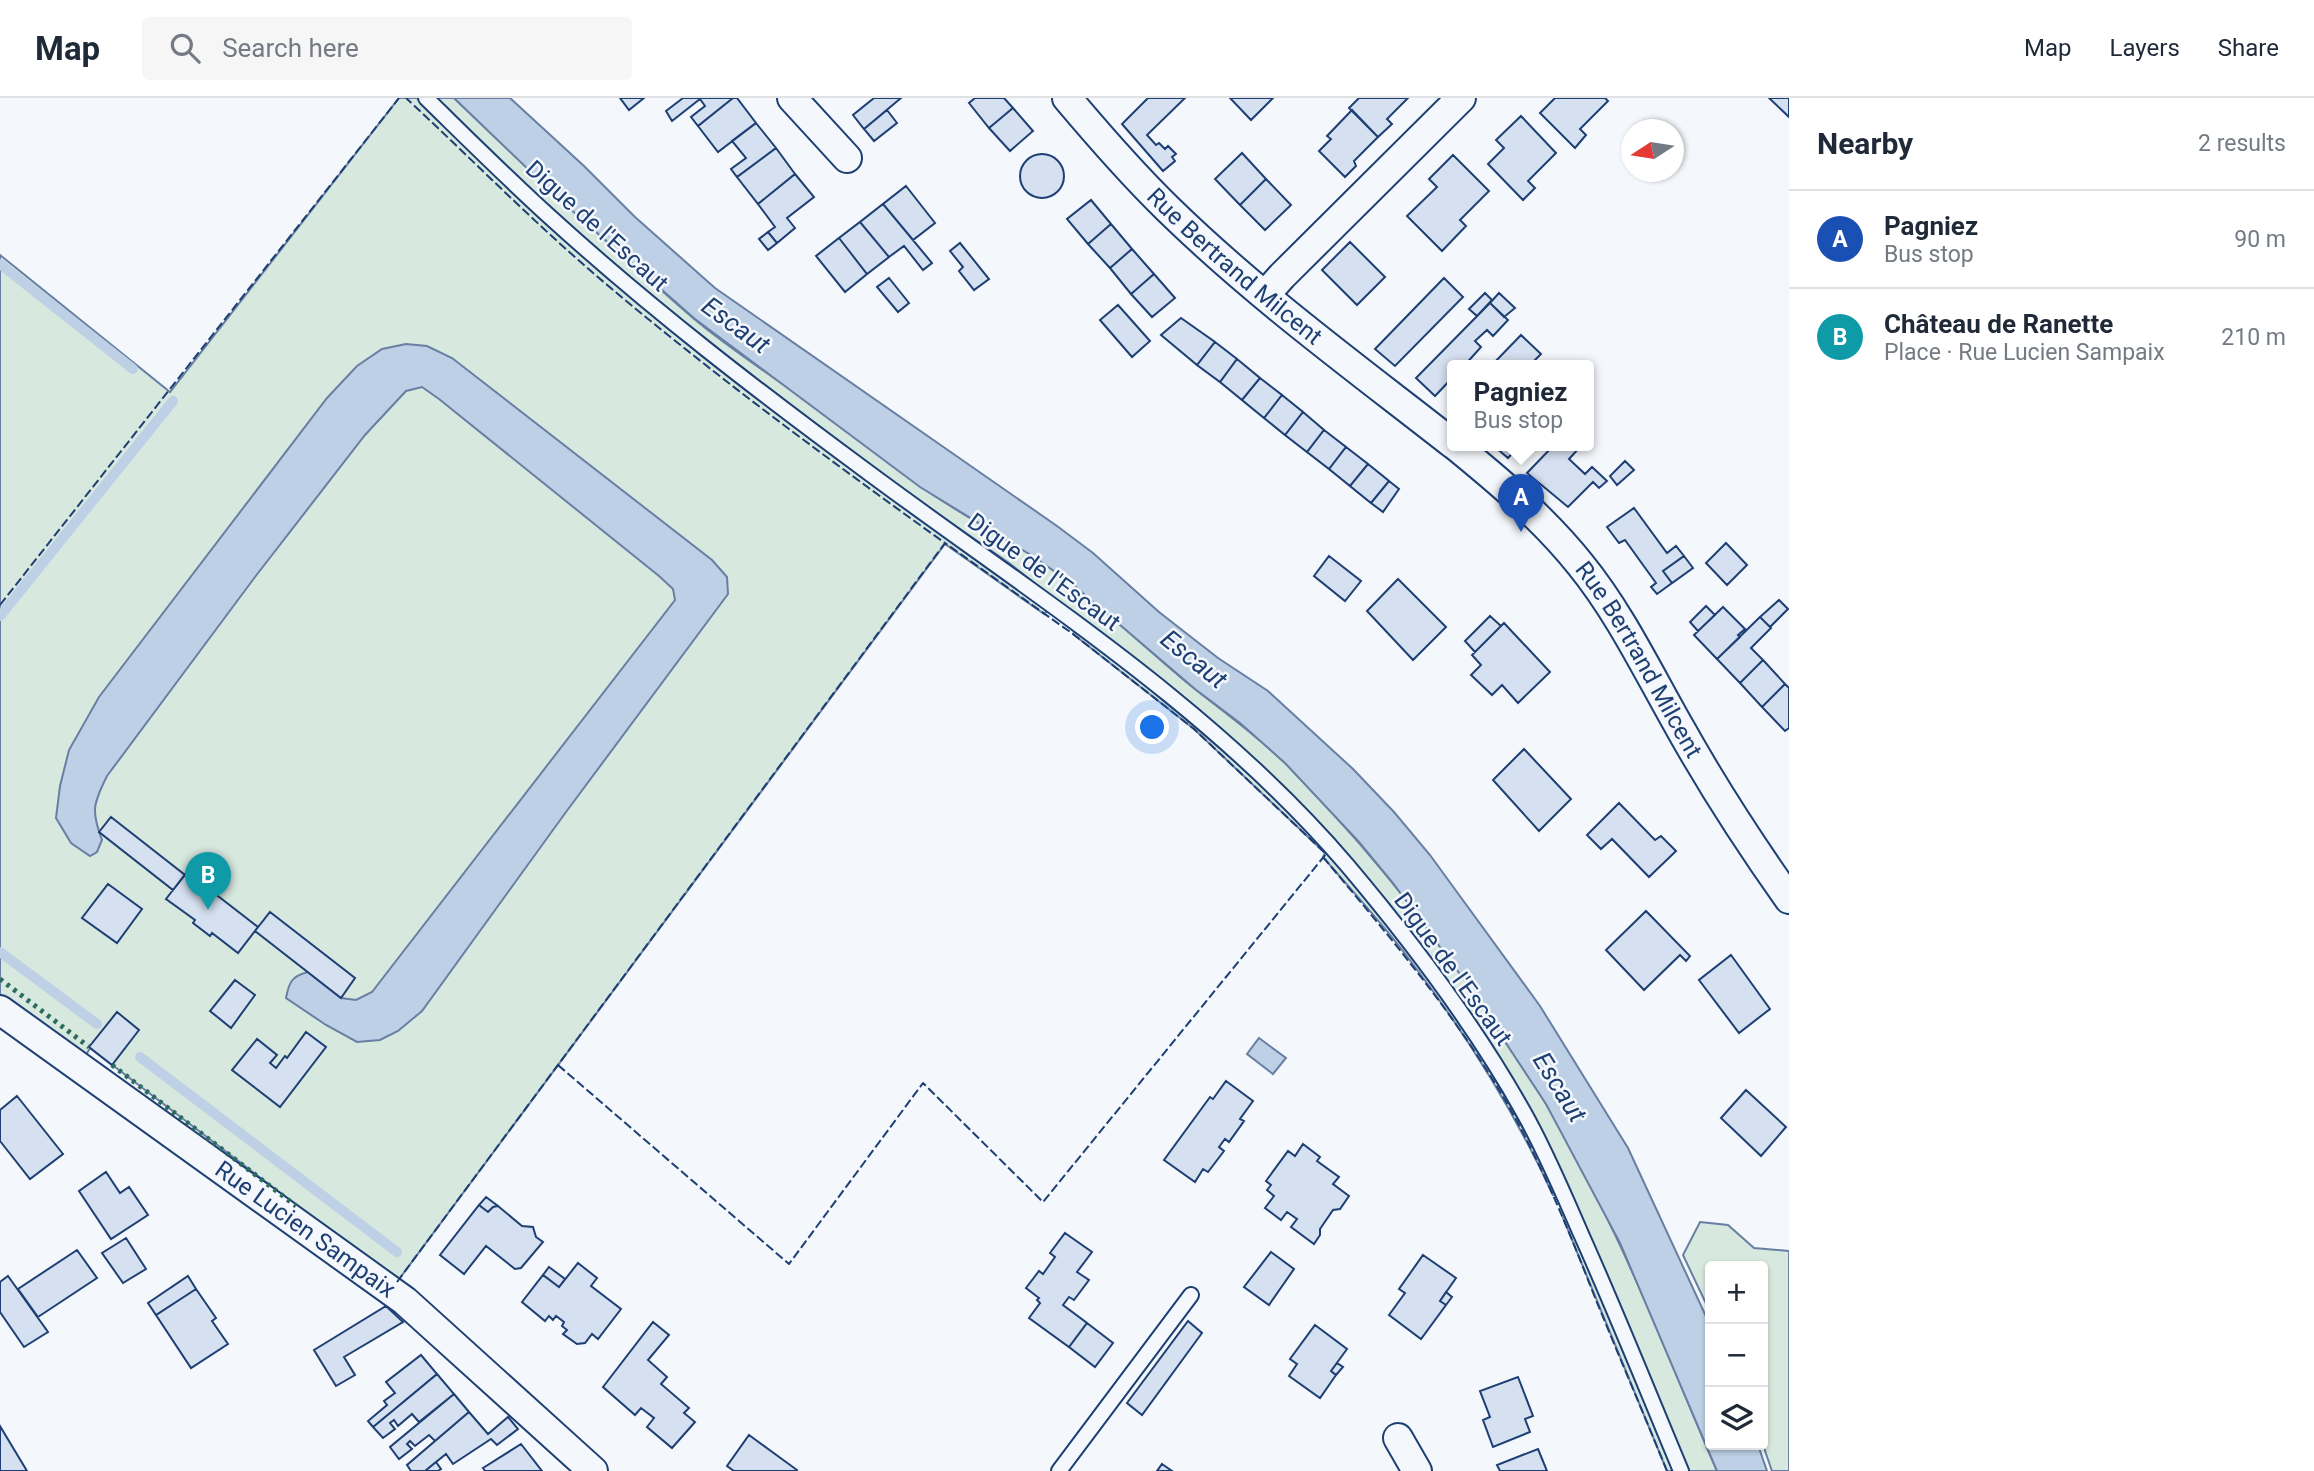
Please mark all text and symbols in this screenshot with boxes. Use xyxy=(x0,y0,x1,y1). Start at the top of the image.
search box xyxy=(142,17,632,80)
text: Map xyxy=(35,29,100,68)
icon: search xyxy=(166,29,204,67)
text: Search here xyxy=(222,33,359,63)
text: Map xyxy=(2024,34,2072,62)
text: Layers xyxy=(2110,34,2180,62)
text: Share xyxy=(2218,34,2279,62)
north arrow xyxy=(1621,119,1684,182)
text: Nearby xyxy=(1817,126,1913,161)
text: 2 results xyxy=(2198,130,2286,157)
street label: Digue de l'Escaut xyxy=(520,155,674,297)
street label: Rue Bertrand Milcent xyxy=(1141,182,1328,351)
text: Pagniez xyxy=(1884,211,1978,241)
text: A xyxy=(1832,226,1848,253)
text: 90 m xyxy=(2234,226,2286,253)
text: Bus stop xyxy=(1884,241,1974,268)
water label: Escaut xyxy=(696,290,776,360)
text: Château de Ranette xyxy=(1884,309,2113,339)
text: B xyxy=(1833,324,1847,351)
text: 210 m xyxy=(2221,324,2286,351)
text: Place · Rue Lucien Sampaix xyxy=(1884,339,2165,366)
popup xyxy=(1447,360,1594,451)
text: Pagniez xyxy=(1473,377,1568,407)
text: Bus stop xyxy=(1473,407,1563,434)
pin: A xyxy=(1498,474,1544,532)
street label: Digue de l'Escaut xyxy=(962,507,1126,637)
street label: Rue Bertrand Milcent xyxy=(1569,556,1708,763)
water label: Escaut xyxy=(1155,623,1234,695)
your location xyxy=(1135,710,1169,744)
pin: B xyxy=(185,852,231,910)
street label: Digue de l'Escaut xyxy=(1388,887,1518,1051)
water label: Escaut xyxy=(1527,1047,1593,1128)
street label: Rue Lucien Sampaix xyxy=(210,1155,401,1304)
map controls xyxy=(1705,1261,1768,1450)
button: + xyxy=(1705,1261,1768,1324)
button: − xyxy=(1705,1324,1768,1387)
button: layers xyxy=(1705,1387,1768,1450)

